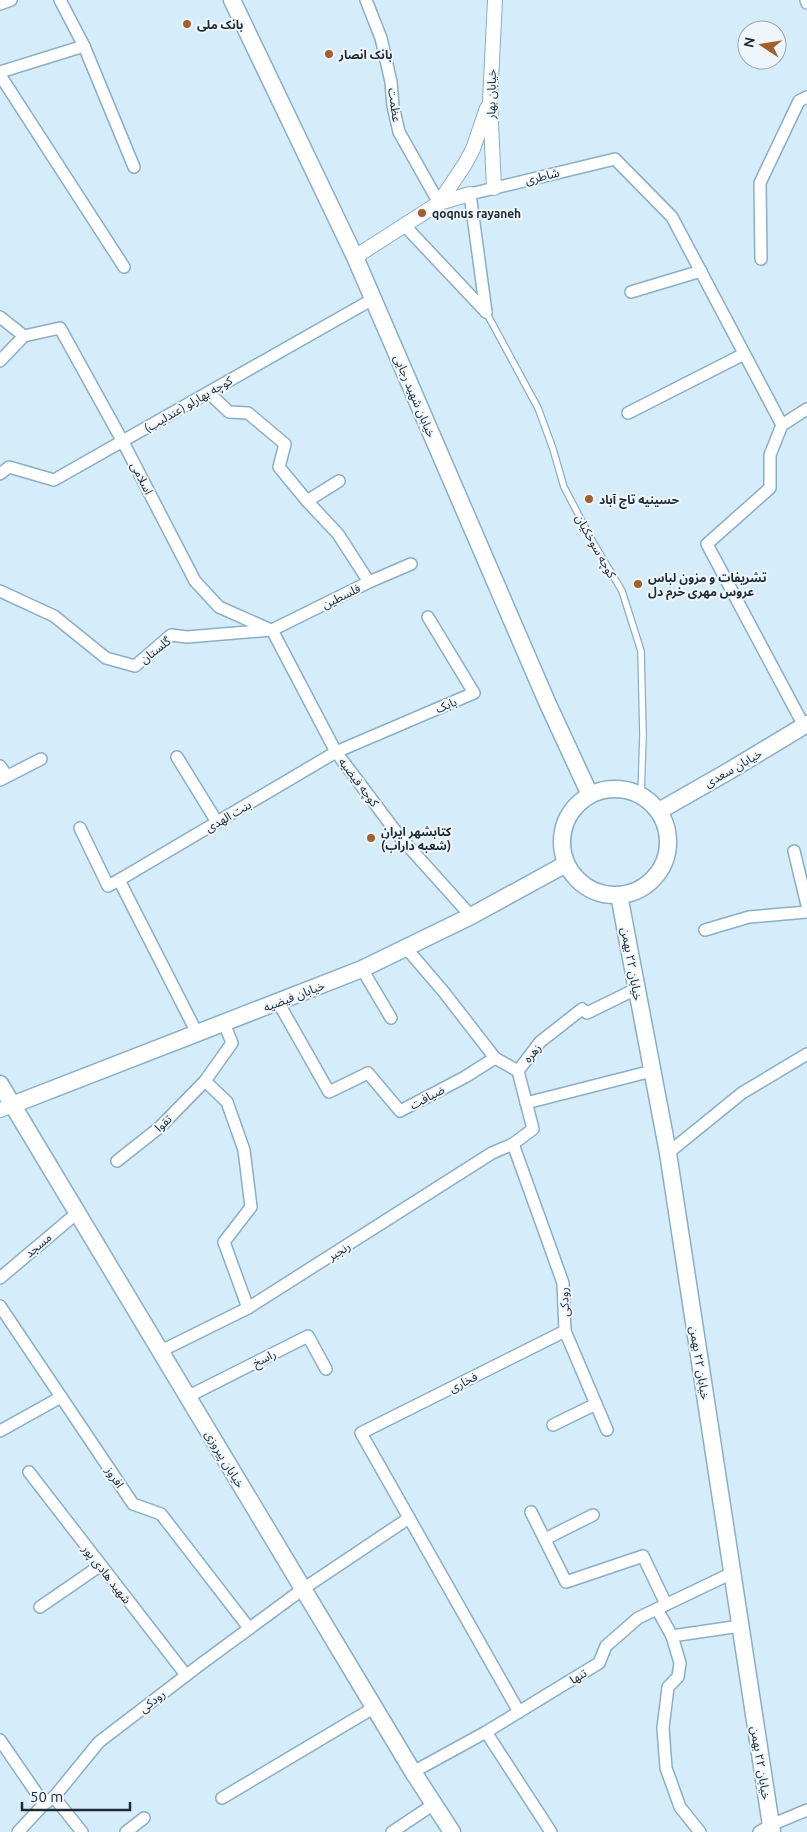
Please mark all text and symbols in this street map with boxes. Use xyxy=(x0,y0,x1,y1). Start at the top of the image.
marker: بانک ملی xyxy=(181,18,193,30)
place label: بانک ملی xyxy=(197,18,244,32)
north arrow xyxy=(737,20,787,70)
text: N xyxy=(740,36,758,49)
marker: بانک انصار xyxy=(323,48,335,60)
place label: بانک انصار xyxy=(338,48,393,62)
street label: خیابان بهار xyxy=(484,69,499,120)
street label: عظمت xyxy=(386,87,404,123)
street label: شاطری xyxy=(523,165,561,187)
marker: qoqnus rayaneh xyxy=(416,207,428,219)
place label: qoqnus rayaneh xyxy=(432,207,521,220)
street label: خیابان شهید رجایی xyxy=(391,353,438,440)
street label: کوچه بهارلو (عندلیب) xyxy=(142,373,236,436)
street label: اسلامی xyxy=(127,460,156,497)
marker: حسینیه تاج آباد xyxy=(583,493,595,505)
place label: حسینیه تاج آباد xyxy=(599,493,679,509)
street label: کوچه سوخکیان xyxy=(571,512,619,582)
place label: تشریفات و مزون لباس عروس مهری خرم دل xyxy=(648,571,767,601)
marker: تشریفات و مزون لباس عروس مهری خرم دل xyxy=(632,578,644,590)
street label: فلسطین xyxy=(320,581,363,612)
street label: گلستان xyxy=(137,633,174,667)
street label: بابک xyxy=(433,695,459,716)
street label: خیابان سعدی xyxy=(702,746,764,791)
street label: کوچه فیضیه xyxy=(335,755,382,811)
street label: بنت الهدی xyxy=(203,798,254,835)
place label: کتابشهر ایران (شعبه داراب) xyxy=(381,825,452,853)
marker: کتابشهر ایران (شعبه داراب) xyxy=(365,832,377,844)
street label: خیابان ۲۲ بهمن xyxy=(618,926,645,1002)
street label: خیابان فیضیه xyxy=(262,978,327,1015)
street label: زهره xyxy=(521,1041,544,1065)
street label: ضیافت xyxy=(407,1082,447,1112)
street label: تقوا xyxy=(152,1112,175,1135)
street label: مسجد xyxy=(22,1230,54,1261)
street label: رنجبر xyxy=(325,1239,353,1264)
street label: رودکی xyxy=(557,1287,572,1317)
street label: خیابان ۲۲ بهمن xyxy=(687,1325,712,1401)
street label: راسخ xyxy=(250,1347,279,1372)
street label: فخاری xyxy=(447,1369,480,1395)
street label: خیابان پیروزی xyxy=(201,1428,247,1491)
street label: افروز xyxy=(102,1463,127,1491)
street label: شهید هادی پور xyxy=(78,1541,134,1607)
street label: تنها xyxy=(567,1666,590,1687)
street label: رودکی xyxy=(136,1687,168,1716)
street label: خیابان ۲۲ بهمن xyxy=(748,1725,773,1801)
scale bar xyxy=(22,1780,130,1812)
text: 50 m xyxy=(30,1788,63,1805)

